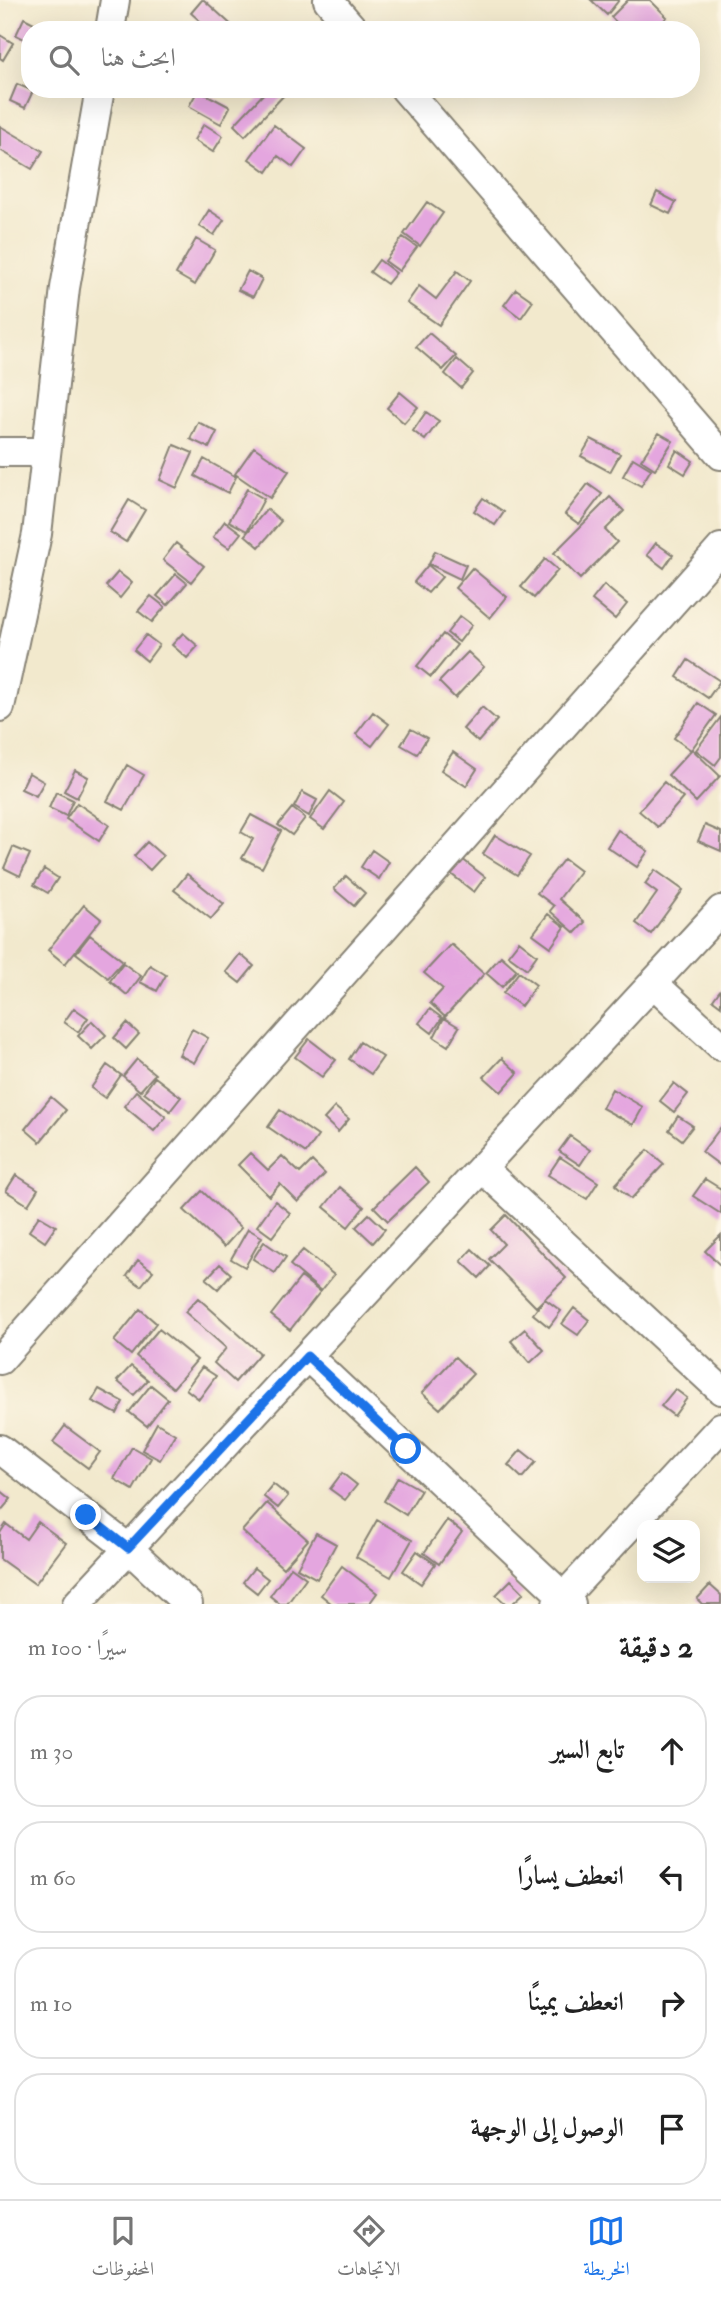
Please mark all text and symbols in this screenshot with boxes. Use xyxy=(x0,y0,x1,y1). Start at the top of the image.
search box xyxy=(21,21,700,98)
icon: search xyxy=(45,41,83,79)
text: ابحث هنا xyxy=(101,42,176,74)
route start xyxy=(390,1433,421,1464)
route end xyxy=(70,1499,101,1530)
map controls xyxy=(637,1520,700,1583)
button: layers xyxy=(637,1520,700,1583)
text: 2 دقيقة xyxy=(619,1629,693,1666)
text: سيرًا · 100 m xyxy=(28,1633,127,1662)
icon: ahead xyxy=(653,1732,691,1770)
text: تابع السير xyxy=(551,1734,624,1766)
text: 30 m xyxy=(30,1737,73,1766)
icon: left xyxy=(653,1858,691,1896)
text: انعطف يسارًا xyxy=(518,1860,624,1892)
text: 60 m xyxy=(30,1863,76,1892)
icon: right xyxy=(653,1984,691,2022)
text: انعطف يمينًا xyxy=(528,1986,624,2018)
text: 10 m xyxy=(30,1989,73,2018)
icon: arrive xyxy=(653,2110,691,2148)
text: الوصول إلى الوجهة xyxy=(471,2112,624,2144)
tab: المحفوظات xyxy=(91,2212,154,2287)
tab: الاتجاهات xyxy=(337,2212,400,2287)
tab: الخريطة xyxy=(583,2212,630,2287)

